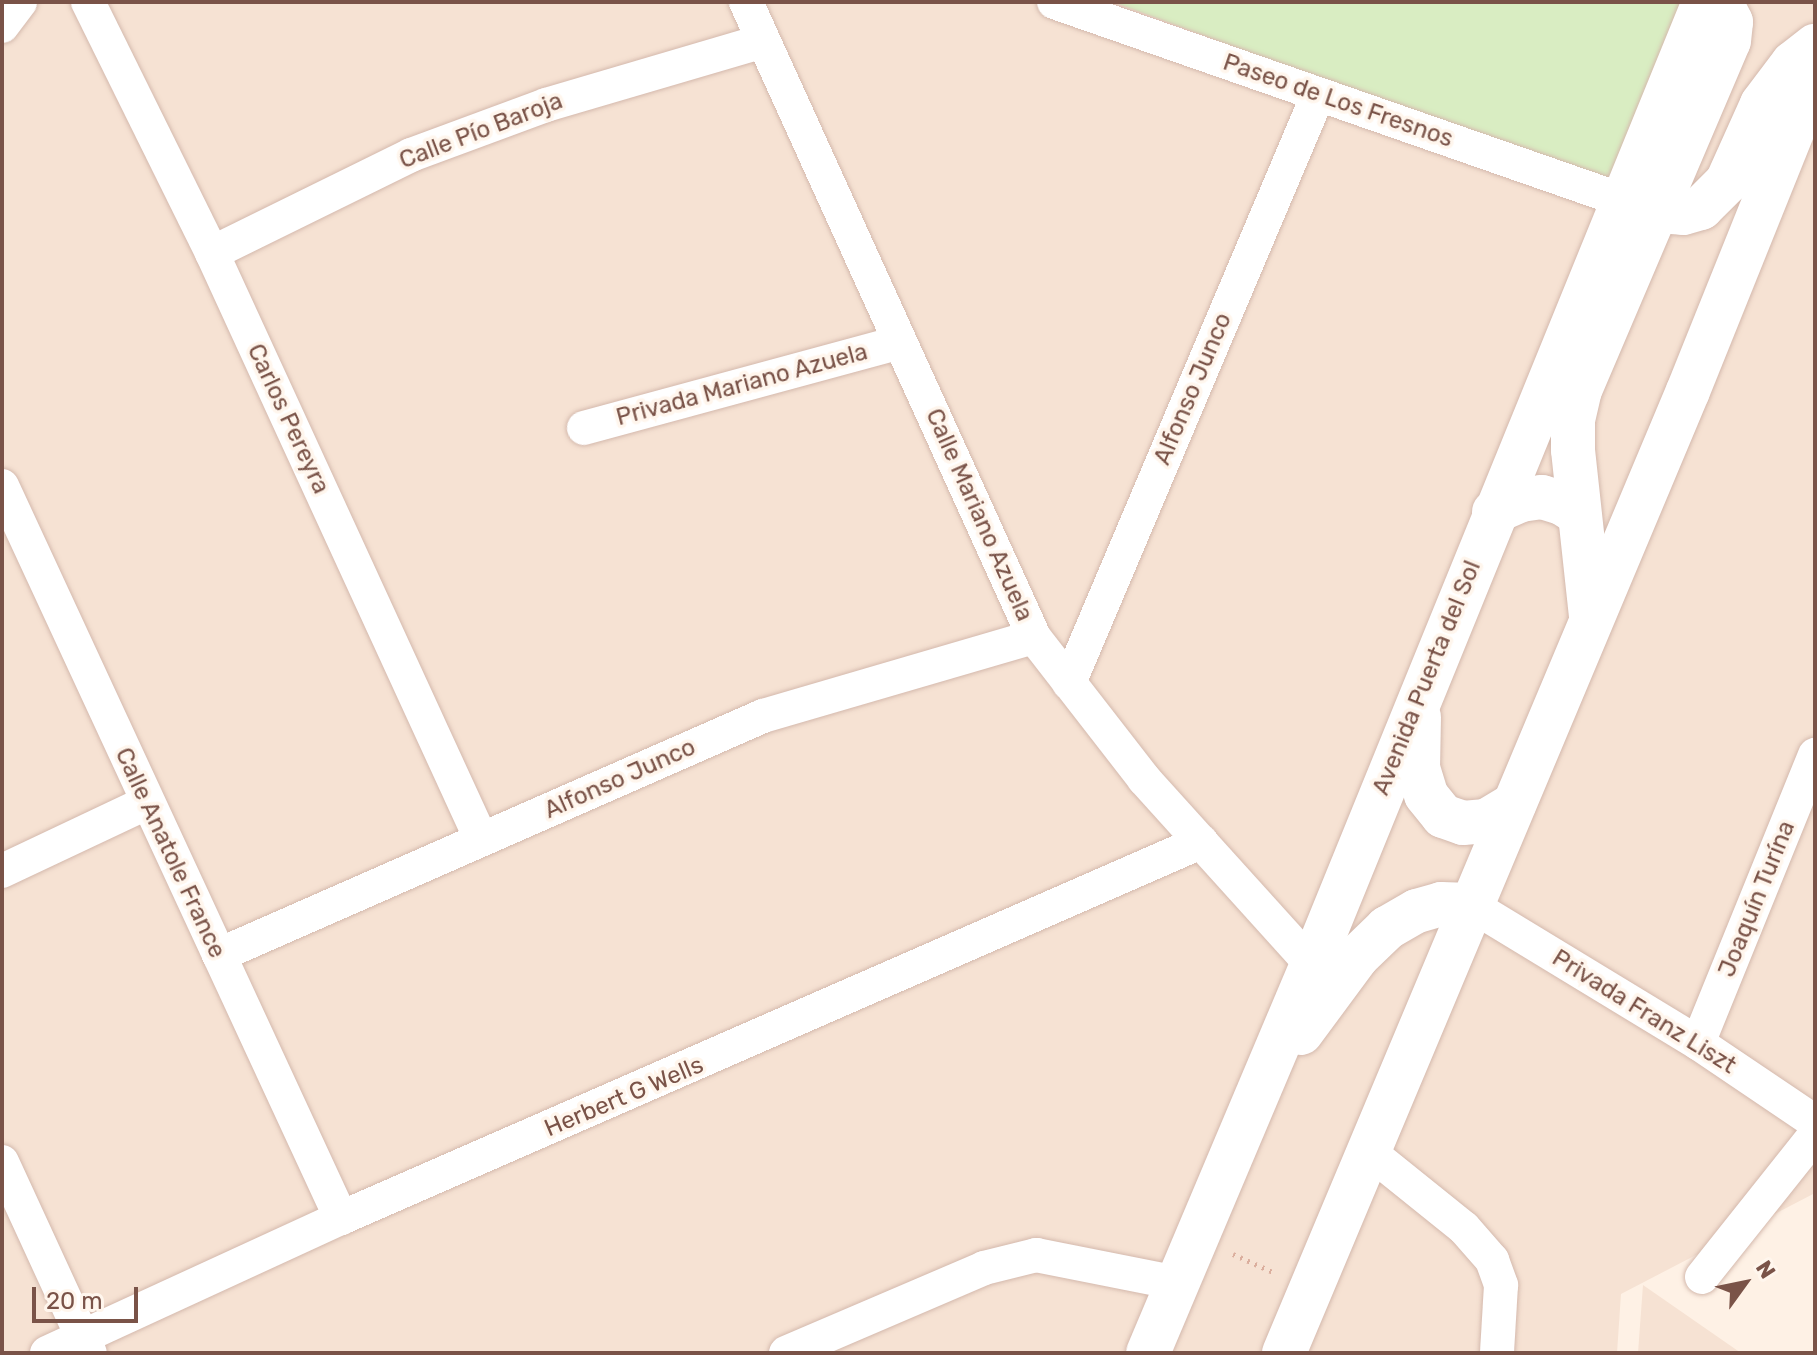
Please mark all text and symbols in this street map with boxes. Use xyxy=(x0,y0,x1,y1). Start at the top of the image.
street label: Paseo de Los Fresnos xyxy=(1219,48,1457,154)
street label: Calle Pío Baroja xyxy=(395,87,567,175)
street label: Alfonso Junco xyxy=(1148,309,1238,469)
street label: Privada Mariano Azuela xyxy=(613,337,871,433)
street label: Carlos Pereyra xyxy=(241,339,335,499)
street label: Calle Mariano Azuela xyxy=(919,404,1039,626)
street label: Avenida Puerta del Sol xyxy=(1367,557,1487,799)
street label: Alfonso Junco xyxy=(540,733,700,825)
street label: Calle Anatole France xyxy=(108,743,232,963)
street label: Joaquín Turína xyxy=(1712,816,1802,982)
street label: Privada Franz Liszt xyxy=(1547,944,1741,1080)
street label: Herbert G Wells xyxy=(540,1051,708,1143)
north arrow xyxy=(1705,1243,1785,1323)
text: N xyxy=(1750,1256,1781,1284)
scale bar xyxy=(36,1271,142,1321)
text: 20 m xyxy=(46,1287,103,1315)

